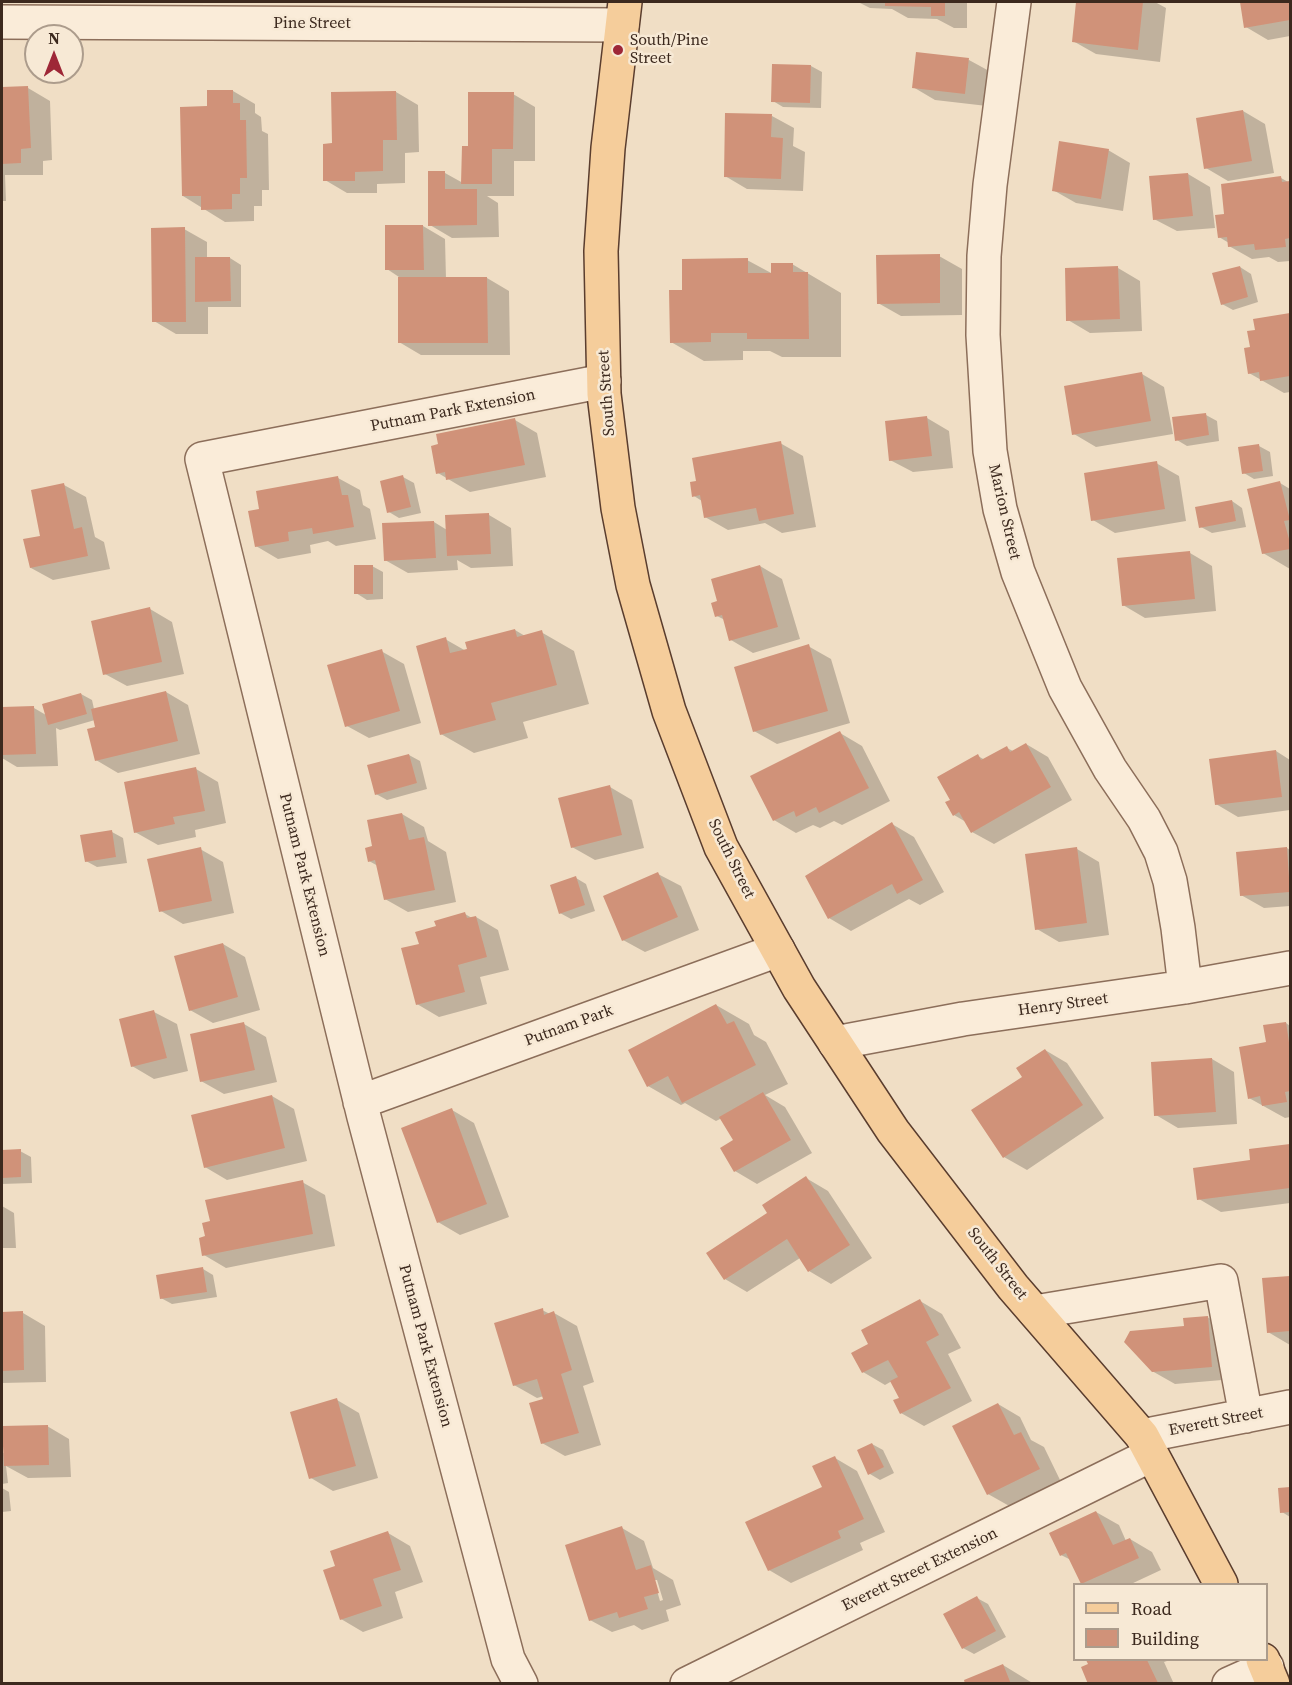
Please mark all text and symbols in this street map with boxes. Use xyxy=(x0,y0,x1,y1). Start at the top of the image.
street label: Pine Street xyxy=(273,14,351,34)
north arrow xyxy=(24,24,84,84)
text: N xyxy=(48,27,60,49)
place label: South/Pine Street xyxy=(630,31,708,69)
marker: South/Pine Street xyxy=(611,43,625,57)
street label: South Street xyxy=(594,349,620,437)
street label: Putnam Park Extension xyxy=(369,386,537,436)
street label: Marion Street xyxy=(984,462,1024,562)
street label: Putnam Park Extension xyxy=(274,791,334,959)
street label: South Street xyxy=(704,816,758,902)
street label: Henry Street xyxy=(1017,989,1109,1021)
street label: Putnam Park xyxy=(522,1001,616,1051)
street label: South Street xyxy=(963,1224,1031,1304)
street label: Putnam Park Extension xyxy=(394,1263,456,1429)
street label: Everett Street xyxy=(1167,1403,1265,1441)
street label: Everett Street Extension xyxy=(839,1524,1001,1616)
legend xyxy=(1073,1583,1268,1661)
text: Road xyxy=(1131,1596,1172,1621)
text: Building xyxy=(1131,1626,1199,1651)

